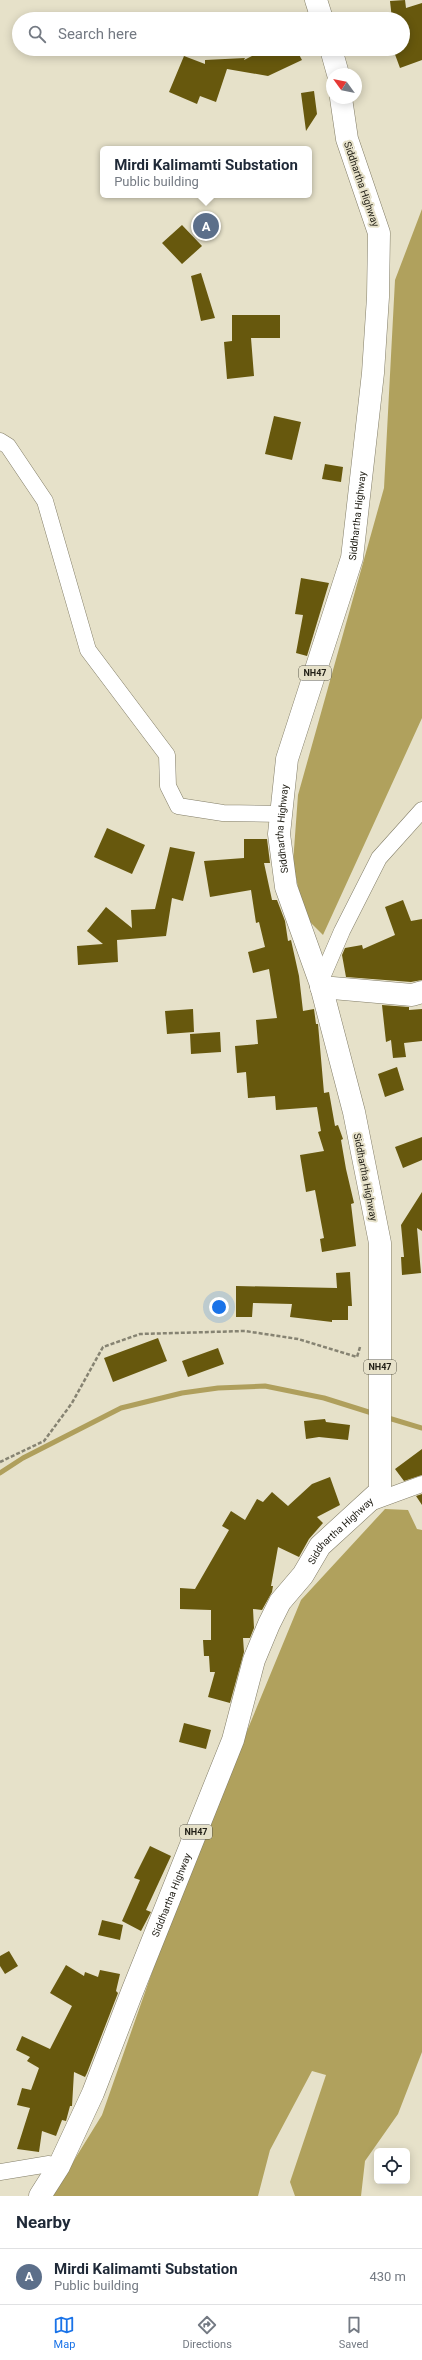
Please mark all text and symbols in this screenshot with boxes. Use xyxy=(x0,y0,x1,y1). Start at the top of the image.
search box xyxy=(12,12,410,56)
icon: search xyxy=(26,23,48,45)
text: Search here xyxy=(58,25,137,43)
north arrow xyxy=(326,68,362,104)
street label: Siddhartha Highway xyxy=(342,140,381,228)
popup xyxy=(100,146,312,198)
text: Mirdi Kalimamti Substation xyxy=(114,156,298,174)
text: Public building xyxy=(114,174,199,189)
pin: A xyxy=(193,211,219,241)
street label: Siddhartha Highway xyxy=(347,471,368,561)
road number: NH47 xyxy=(299,666,331,680)
street label: Siddhartha Highway xyxy=(274,784,290,874)
street label: Siddhartha Highway xyxy=(352,1132,379,1222)
your location xyxy=(209,1297,229,1317)
road number: NH47 xyxy=(364,1360,396,1374)
street label: Siddhartha Highway xyxy=(306,1495,375,1566)
road number: NH47 xyxy=(180,1825,212,1839)
street label: Siddhartha Highway xyxy=(150,1851,193,1939)
map controls xyxy=(374,2148,410,2184)
button: locate xyxy=(374,2148,410,2184)
text: Nearby xyxy=(16,2212,71,2232)
text: Mirdi Kalimamti Substation xyxy=(54,2260,238,2278)
text: A xyxy=(25,2269,33,2284)
text: 430 m xyxy=(369,2269,406,2284)
text: Public building xyxy=(54,2278,139,2293)
tab: Map xyxy=(53,2314,75,2351)
tab: Directions xyxy=(182,2314,232,2351)
tab: Saved xyxy=(339,2314,369,2351)

